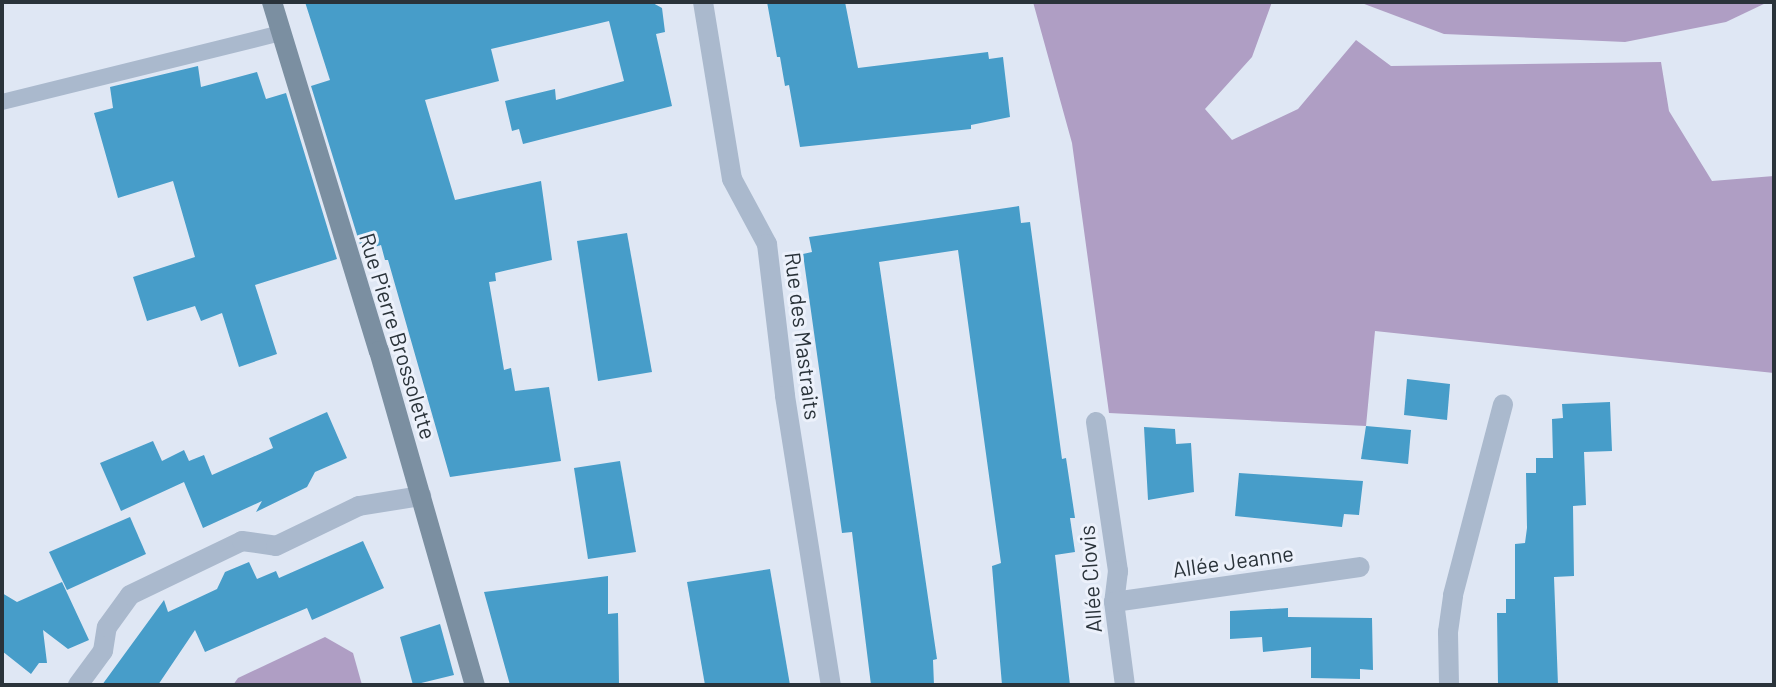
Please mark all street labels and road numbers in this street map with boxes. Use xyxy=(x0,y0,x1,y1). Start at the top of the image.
street label: Rue Pierre Brossolette xyxy=(354,230,442,442)
street label: Rue des Mastraits xyxy=(780,251,826,421)
street label: Allée Clovis xyxy=(1073,524,1107,634)
street label: Allée Jeanne xyxy=(1171,539,1295,583)

